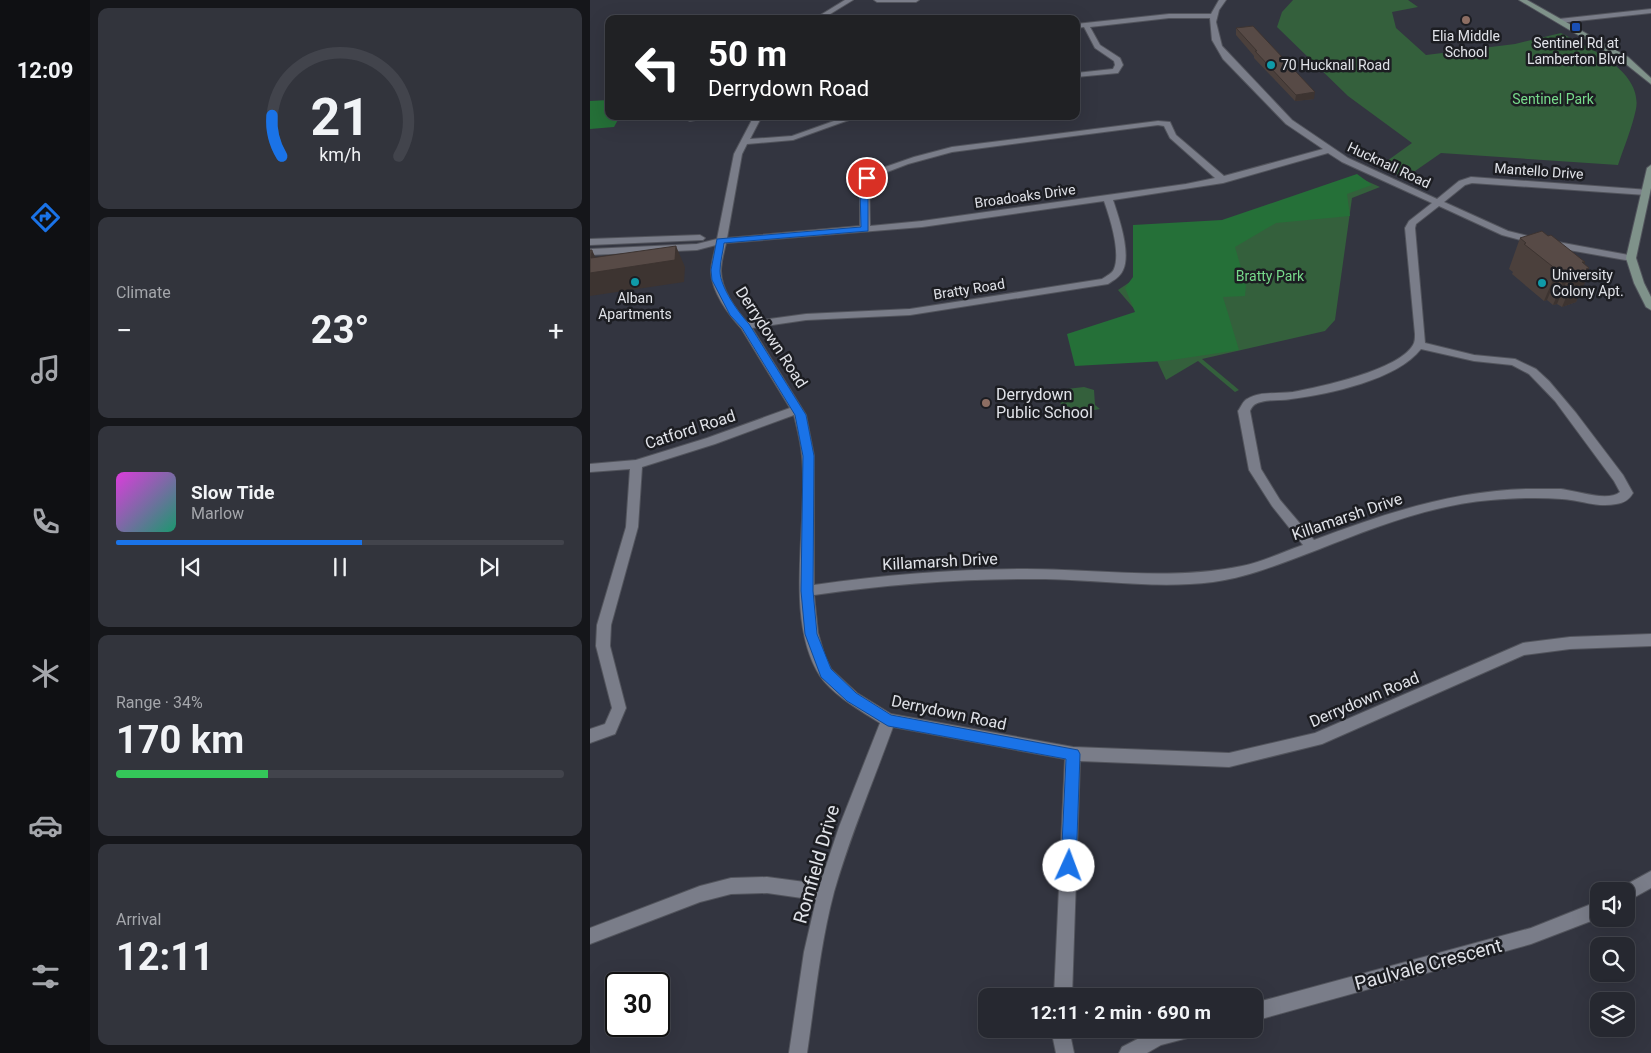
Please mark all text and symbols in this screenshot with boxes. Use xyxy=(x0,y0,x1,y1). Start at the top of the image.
marker: Elia Middle School xyxy=(1460,14,1472,26)
marker: Sentinel Rd at Lamberton Blvd xyxy=(1570,21,1582,33)
place label: Elia Middle School xyxy=(1432,28,1500,60)
text: 50 m xyxy=(708,34,787,75)
icon: left xyxy=(625,35,690,100)
place label: Sentinel Rd at Lamberton Blvd xyxy=(1527,35,1625,67)
place label: 70 Hucknall Road xyxy=(1281,57,1390,73)
text: 12:09 xyxy=(17,58,73,83)
marker: 70 Hucknall Road xyxy=(1265,59,1277,71)
text: Derrydown Road xyxy=(708,76,869,101)
text: 21 xyxy=(310,87,370,148)
park label: Sentinel Park xyxy=(1512,91,1595,107)
street label: Hucknall Road xyxy=(1345,139,1433,191)
text: km/h xyxy=(319,144,361,165)
pin xyxy=(846,157,888,199)
street label: Mantello Drive xyxy=(1494,160,1584,182)
icon: arrive xyxy=(853,164,881,192)
street label: Broadoaks Drive xyxy=(974,181,1076,211)
icon: directions xyxy=(28,200,63,235)
place label: University Colony Apt. xyxy=(1552,267,1624,299)
park label: Bratty Park xyxy=(1236,268,1305,284)
street label: Bratty Road xyxy=(932,275,1006,303)
marker: Alban Apartments xyxy=(629,276,641,288)
marker: University Colony Apt. xyxy=(1536,277,1548,289)
text: Climate xyxy=(116,283,171,302)
street label: Derrydown Road xyxy=(732,283,811,392)
place label: Alban Apartments xyxy=(598,290,672,322)
text: 23° xyxy=(311,308,369,352)
text: − xyxy=(116,314,132,347)
text: + xyxy=(548,314,564,347)
icon: music xyxy=(28,352,63,387)
place label: Derrydown Public School xyxy=(996,385,1093,422)
marker: Derrydown Public School xyxy=(980,397,992,409)
street label: Catford Road xyxy=(643,406,738,453)
text: Slow Tide xyxy=(191,481,274,504)
street label: Killamarsh Drive xyxy=(1289,489,1405,544)
icon: phone xyxy=(28,504,63,539)
text: Marlow xyxy=(191,504,244,523)
street label: Killamarsh Drive xyxy=(882,549,998,574)
icon: previous xyxy=(177,553,205,581)
icon: pause xyxy=(326,553,354,581)
icon: next xyxy=(475,553,503,581)
icon: climate xyxy=(28,656,63,691)
street label: Derrydown Road xyxy=(1307,668,1422,731)
street label: Derrydown Road xyxy=(890,691,1008,734)
text: Range · 34% xyxy=(116,693,203,712)
text: 170 km xyxy=(116,718,244,762)
street label: Romfield Drive xyxy=(789,802,844,926)
icon: car xyxy=(28,808,63,843)
position arrow xyxy=(1042,839,1094,891)
map controls xyxy=(1590,882,1635,1037)
button: sound xyxy=(1590,882,1635,927)
text: Arrival xyxy=(116,910,161,929)
street label: Paulvale Crescent xyxy=(1352,934,1504,995)
text: 12:11 xyxy=(116,935,214,979)
button: search xyxy=(1590,937,1635,982)
icon: filters xyxy=(28,959,63,994)
speed limit sign: 30 xyxy=(605,972,670,1037)
button: layers xyxy=(1590,992,1635,1037)
text: 12:11 · 2 min · 690 m xyxy=(1030,1001,1211,1024)

